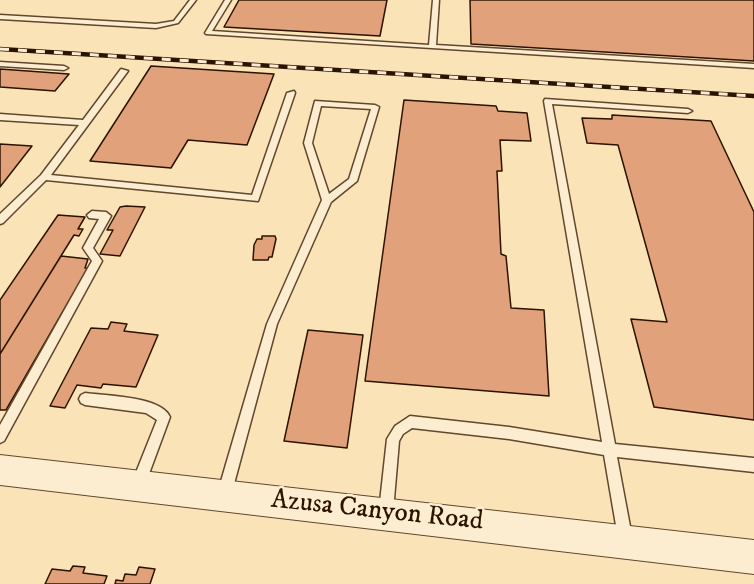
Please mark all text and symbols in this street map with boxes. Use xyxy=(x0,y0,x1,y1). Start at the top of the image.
street label: Azusa Canyon Road xyxy=(269,485,485,539)

